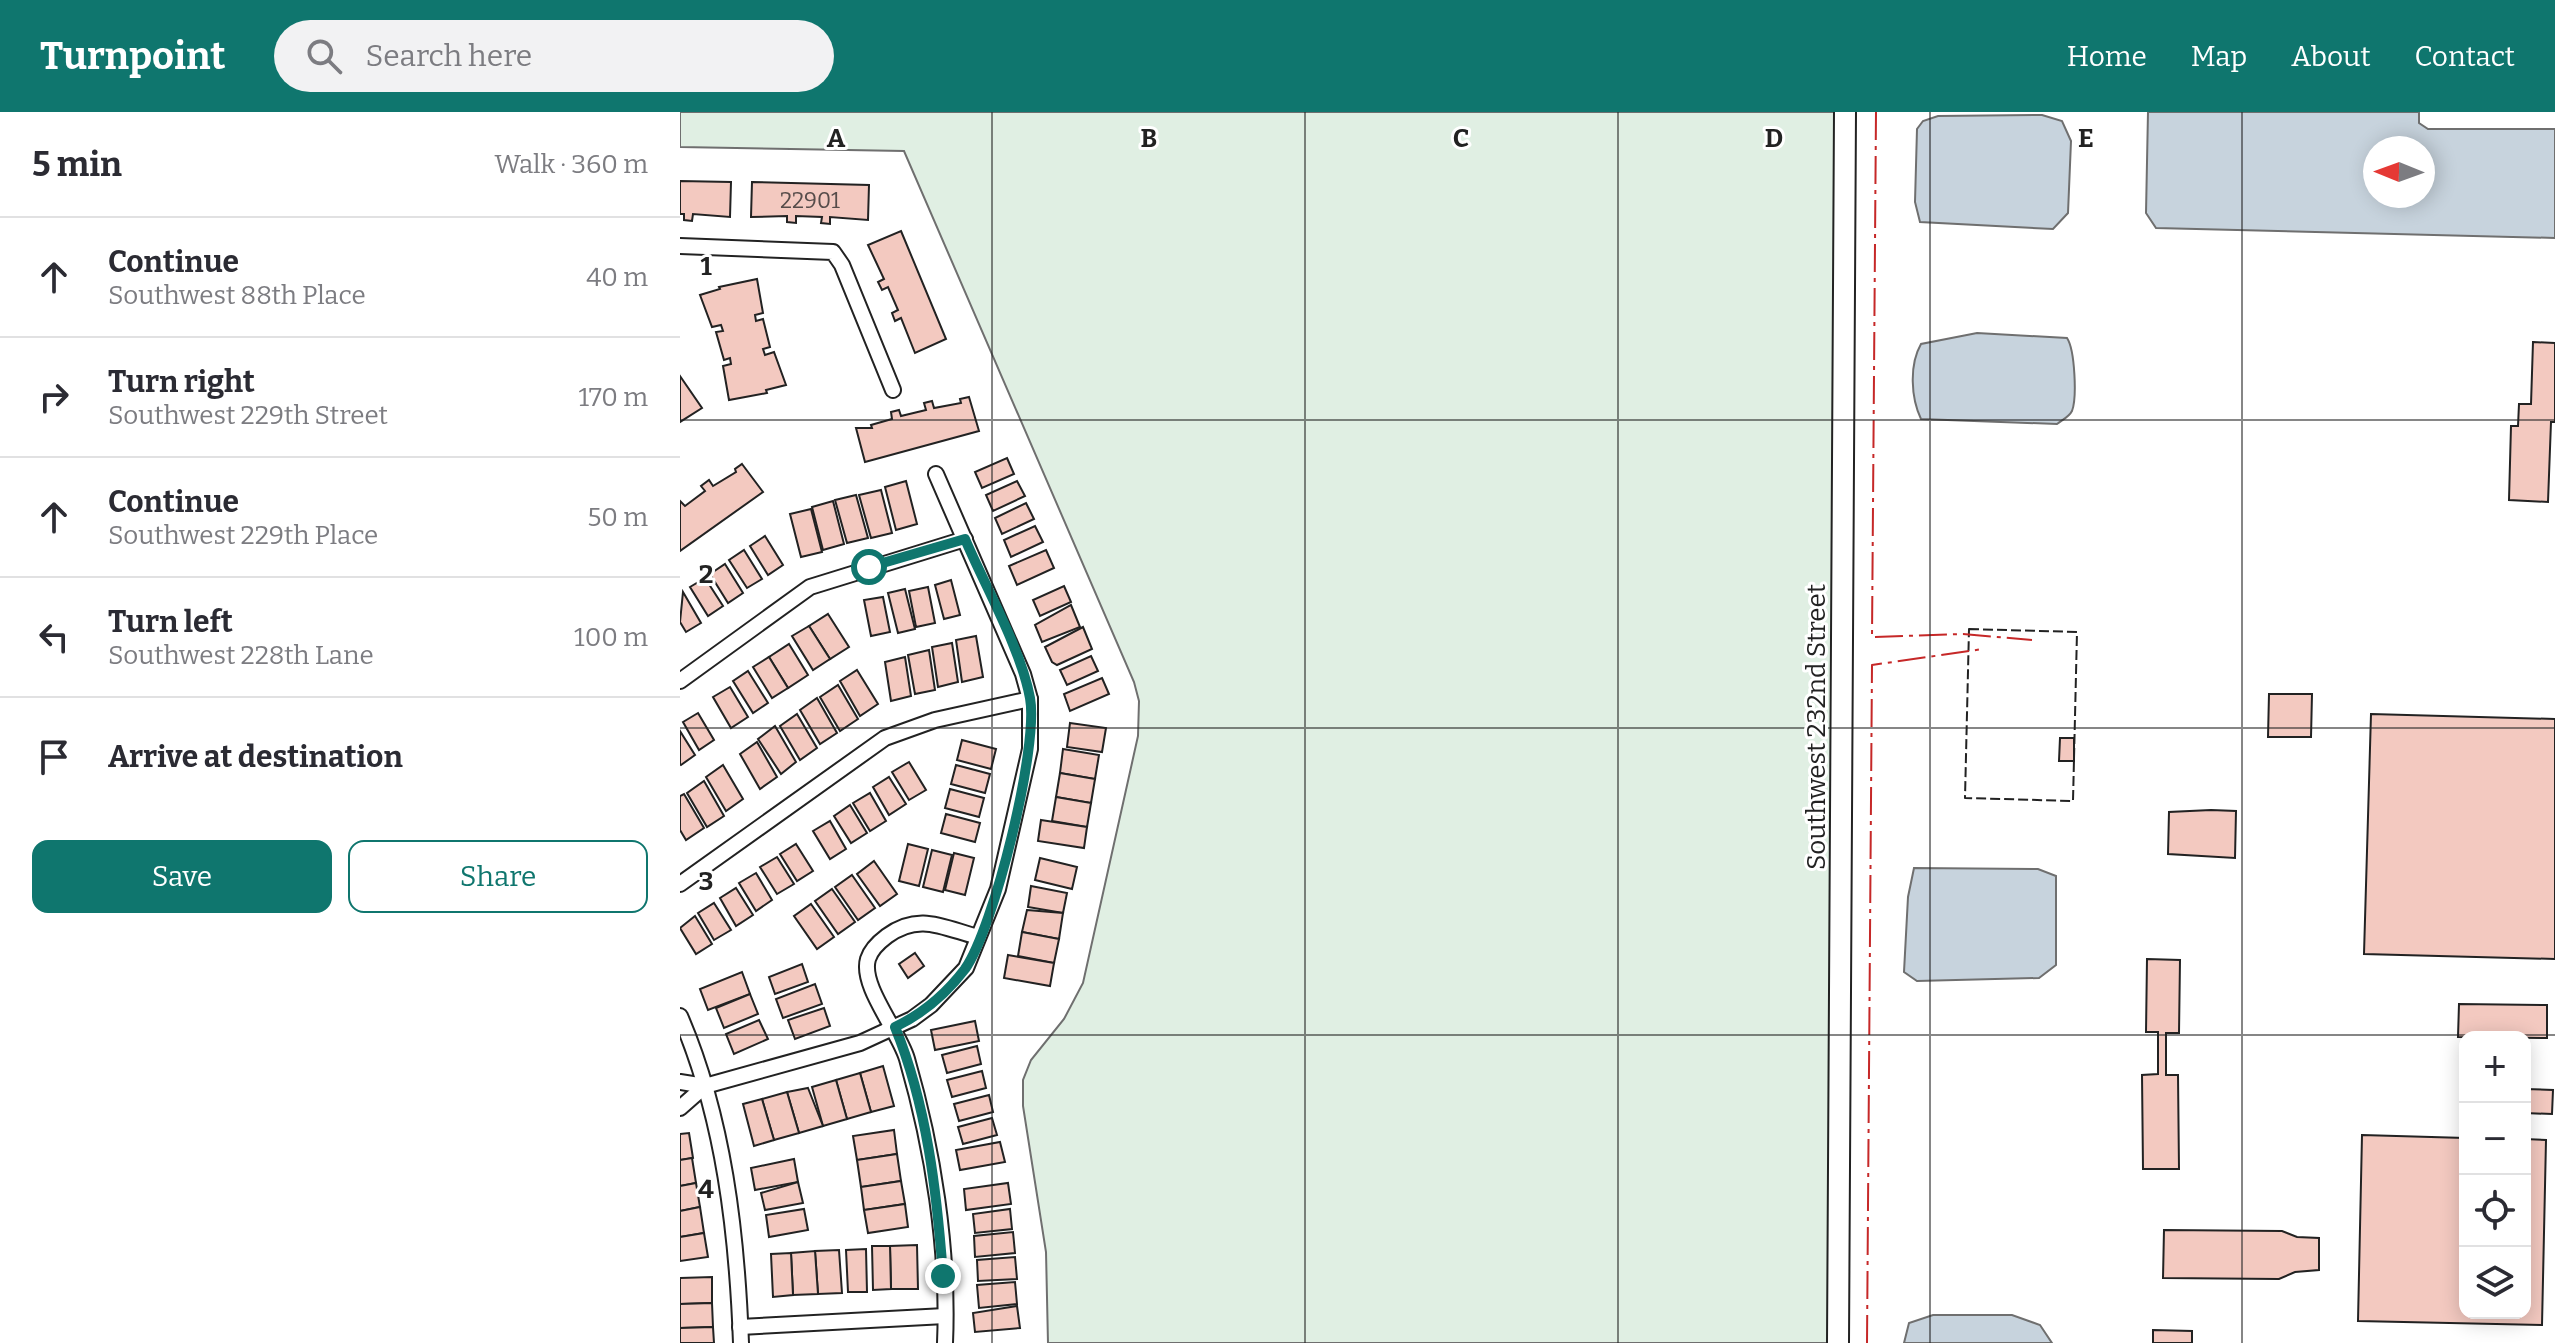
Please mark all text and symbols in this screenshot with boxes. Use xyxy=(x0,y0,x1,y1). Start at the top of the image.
search box xyxy=(274,20,834,92)
text: Turnpoint xyxy=(40,33,226,79)
icon: search xyxy=(302,34,346,78)
text: Search here xyxy=(366,38,532,74)
text: Home xyxy=(2067,40,2147,73)
text: Map xyxy=(2191,40,2247,73)
text: About xyxy=(2291,40,2371,73)
text: Contact xyxy=(2415,40,2515,73)
text: A xyxy=(827,123,846,154)
text: B xyxy=(1141,123,1157,154)
text: C xyxy=(1453,123,1469,154)
text: D xyxy=(1765,123,1783,154)
text: E xyxy=(2078,123,2094,154)
north arrow xyxy=(2363,136,2435,208)
text: 5 min xyxy=(32,144,122,185)
text: Walk · 360 m xyxy=(494,149,648,180)
house number: 22901 xyxy=(780,187,840,214)
text: Continue xyxy=(108,244,239,280)
text: 1 xyxy=(700,251,712,282)
icon: ahead xyxy=(32,255,76,299)
text: 40 m xyxy=(586,262,648,293)
text: Southwest 88th Place xyxy=(108,280,366,311)
text: Turn right xyxy=(108,364,255,400)
icon: right xyxy=(32,375,76,419)
text: 170 m xyxy=(578,382,648,413)
text: Southwest 229th Street xyxy=(108,400,388,431)
text: Continue xyxy=(108,484,239,520)
icon: ahead xyxy=(32,495,76,539)
text: 50 m xyxy=(587,502,648,533)
text: Southwest 229th Place xyxy=(108,520,378,551)
route start xyxy=(851,549,887,585)
text: 2 xyxy=(699,559,713,590)
street label: Southwest 232nd Street xyxy=(1801,583,1832,870)
text: Turn left xyxy=(108,604,233,640)
icon: left xyxy=(32,615,76,659)
text: 100 m xyxy=(574,622,648,653)
text: Southwest 228th Lane xyxy=(108,640,374,671)
icon: arrive xyxy=(32,735,76,779)
text: Arrive at destination xyxy=(108,739,403,775)
button: Save xyxy=(32,840,332,913)
button: Share xyxy=(348,840,648,913)
text: 3 xyxy=(699,866,713,897)
map controls xyxy=(2459,1031,2531,1319)
button: + xyxy=(2459,1031,2531,1103)
button: − xyxy=(2459,1103,2531,1175)
text: 4 xyxy=(698,1174,714,1205)
button: locate xyxy=(2459,1175,2531,1247)
button: layers xyxy=(2459,1247,2531,1319)
route end xyxy=(925,1258,961,1294)

